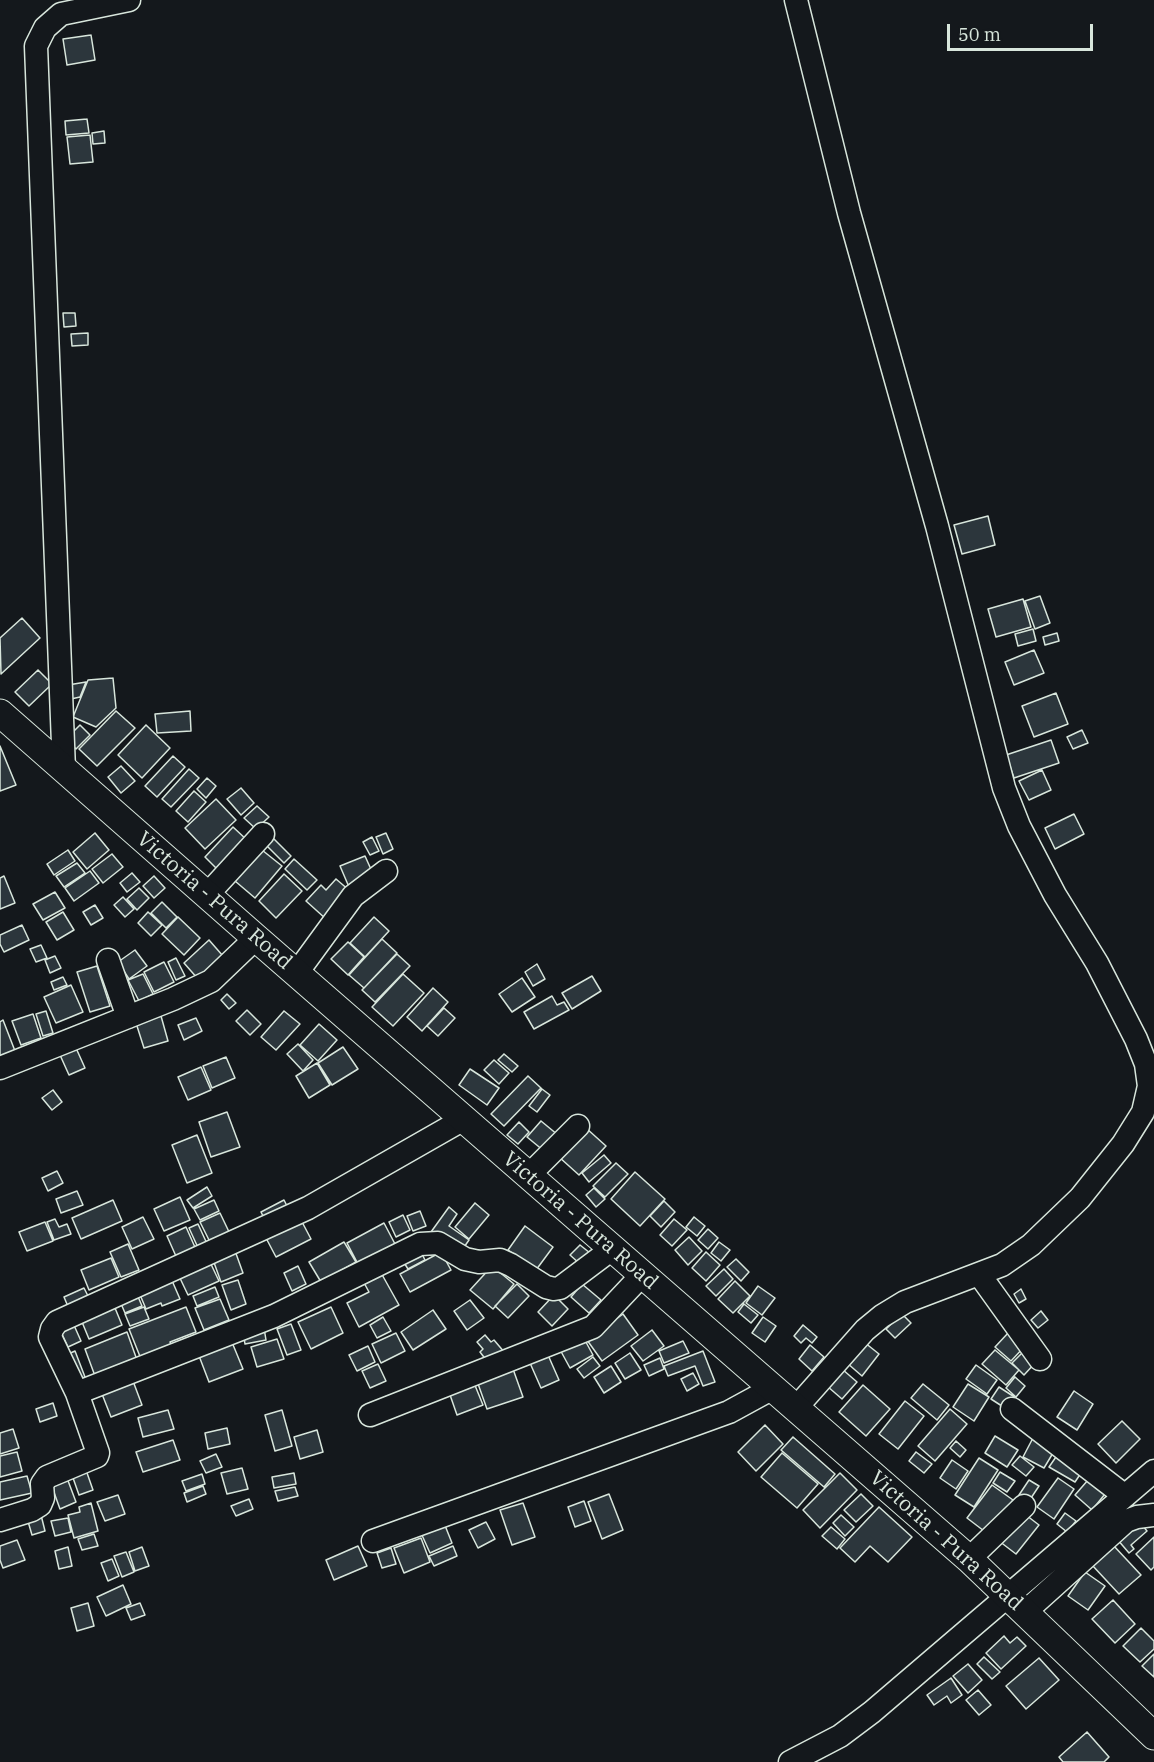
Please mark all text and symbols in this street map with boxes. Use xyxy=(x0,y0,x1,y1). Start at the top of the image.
scale bar xyxy=(950,12,1096,50)
text: 50 m xyxy=(958,23,1001,46)
street label: Victoria - Pura Road xyxy=(131,827,297,975)
street label: Victoria - Pura Road xyxy=(497,1147,663,1295)
street label: Victoria - Pura Road xyxy=(864,1466,1028,1616)

